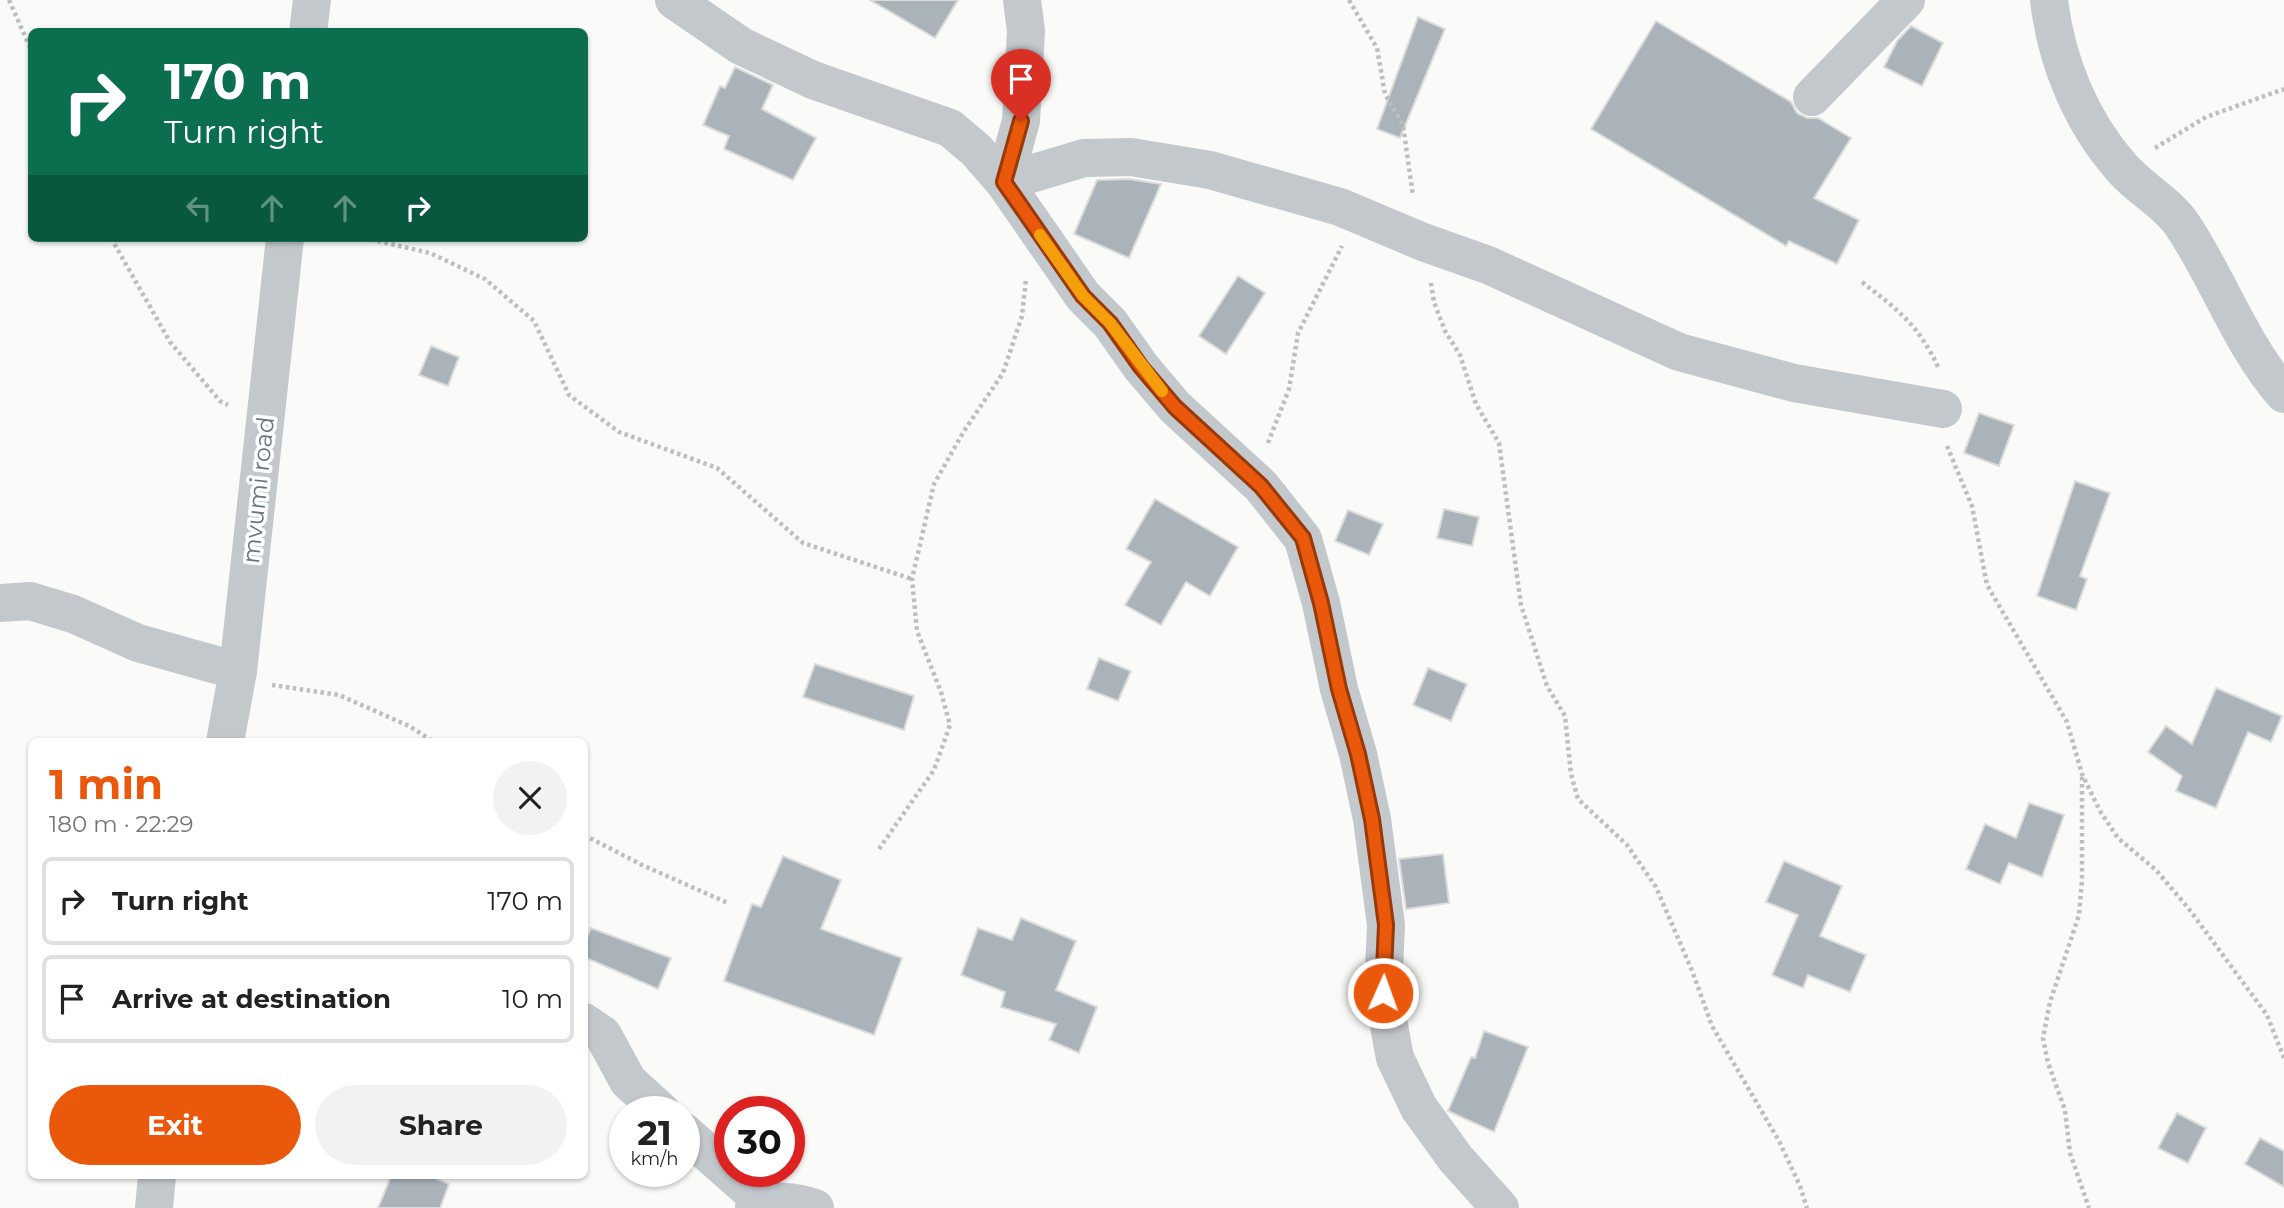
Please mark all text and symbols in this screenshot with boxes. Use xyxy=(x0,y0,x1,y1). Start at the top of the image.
pin xyxy=(991,49,1051,121)
text: 170 m xyxy=(164,52,311,111)
icon: right xyxy=(49,56,140,147)
icon: arrive xyxy=(1002,60,1040,98)
text: Turn right xyxy=(164,112,324,151)
icon: left xyxy=(180,189,218,227)
icon: ahead xyxy=(253,189,291,227)
icon: ahead xyxy=(326,189,364,227)
icon: right xyxy=(399,189,437,227)
street label: mvumi road xyxy=(236,415,280,565)
text: 1 min xyxy=(49,758,163,810)
button: close xyxy=(493,761,567,835)
text: 180 m · 22:29 xyxy=(49,810,194,838)
icon: right xyxy=(53,882,91,920)
text: Turn right xyxy=(112,885,248,917)
text: 170 m xyxy=(487,885,563,917)
position arrow xyxy=(1346,956,1420,1030)
icon: arrive xyxy=(53,980,91,1018)
text: Arrive at destination xyxy=(112,983,391,1015)
text: 10 m xyxy=(502,983,563,1015)
button: Exit xyxy=(49,1085,301,1165)
button: Share xyxy=(315,1085,567,1165)
speed limit sign: 30 xyxy=(714,1096,805,1187)
text: 21 xyxy=(637,1111,672,1154)
text: km/h xyxy=(630,1148,679,1170)

